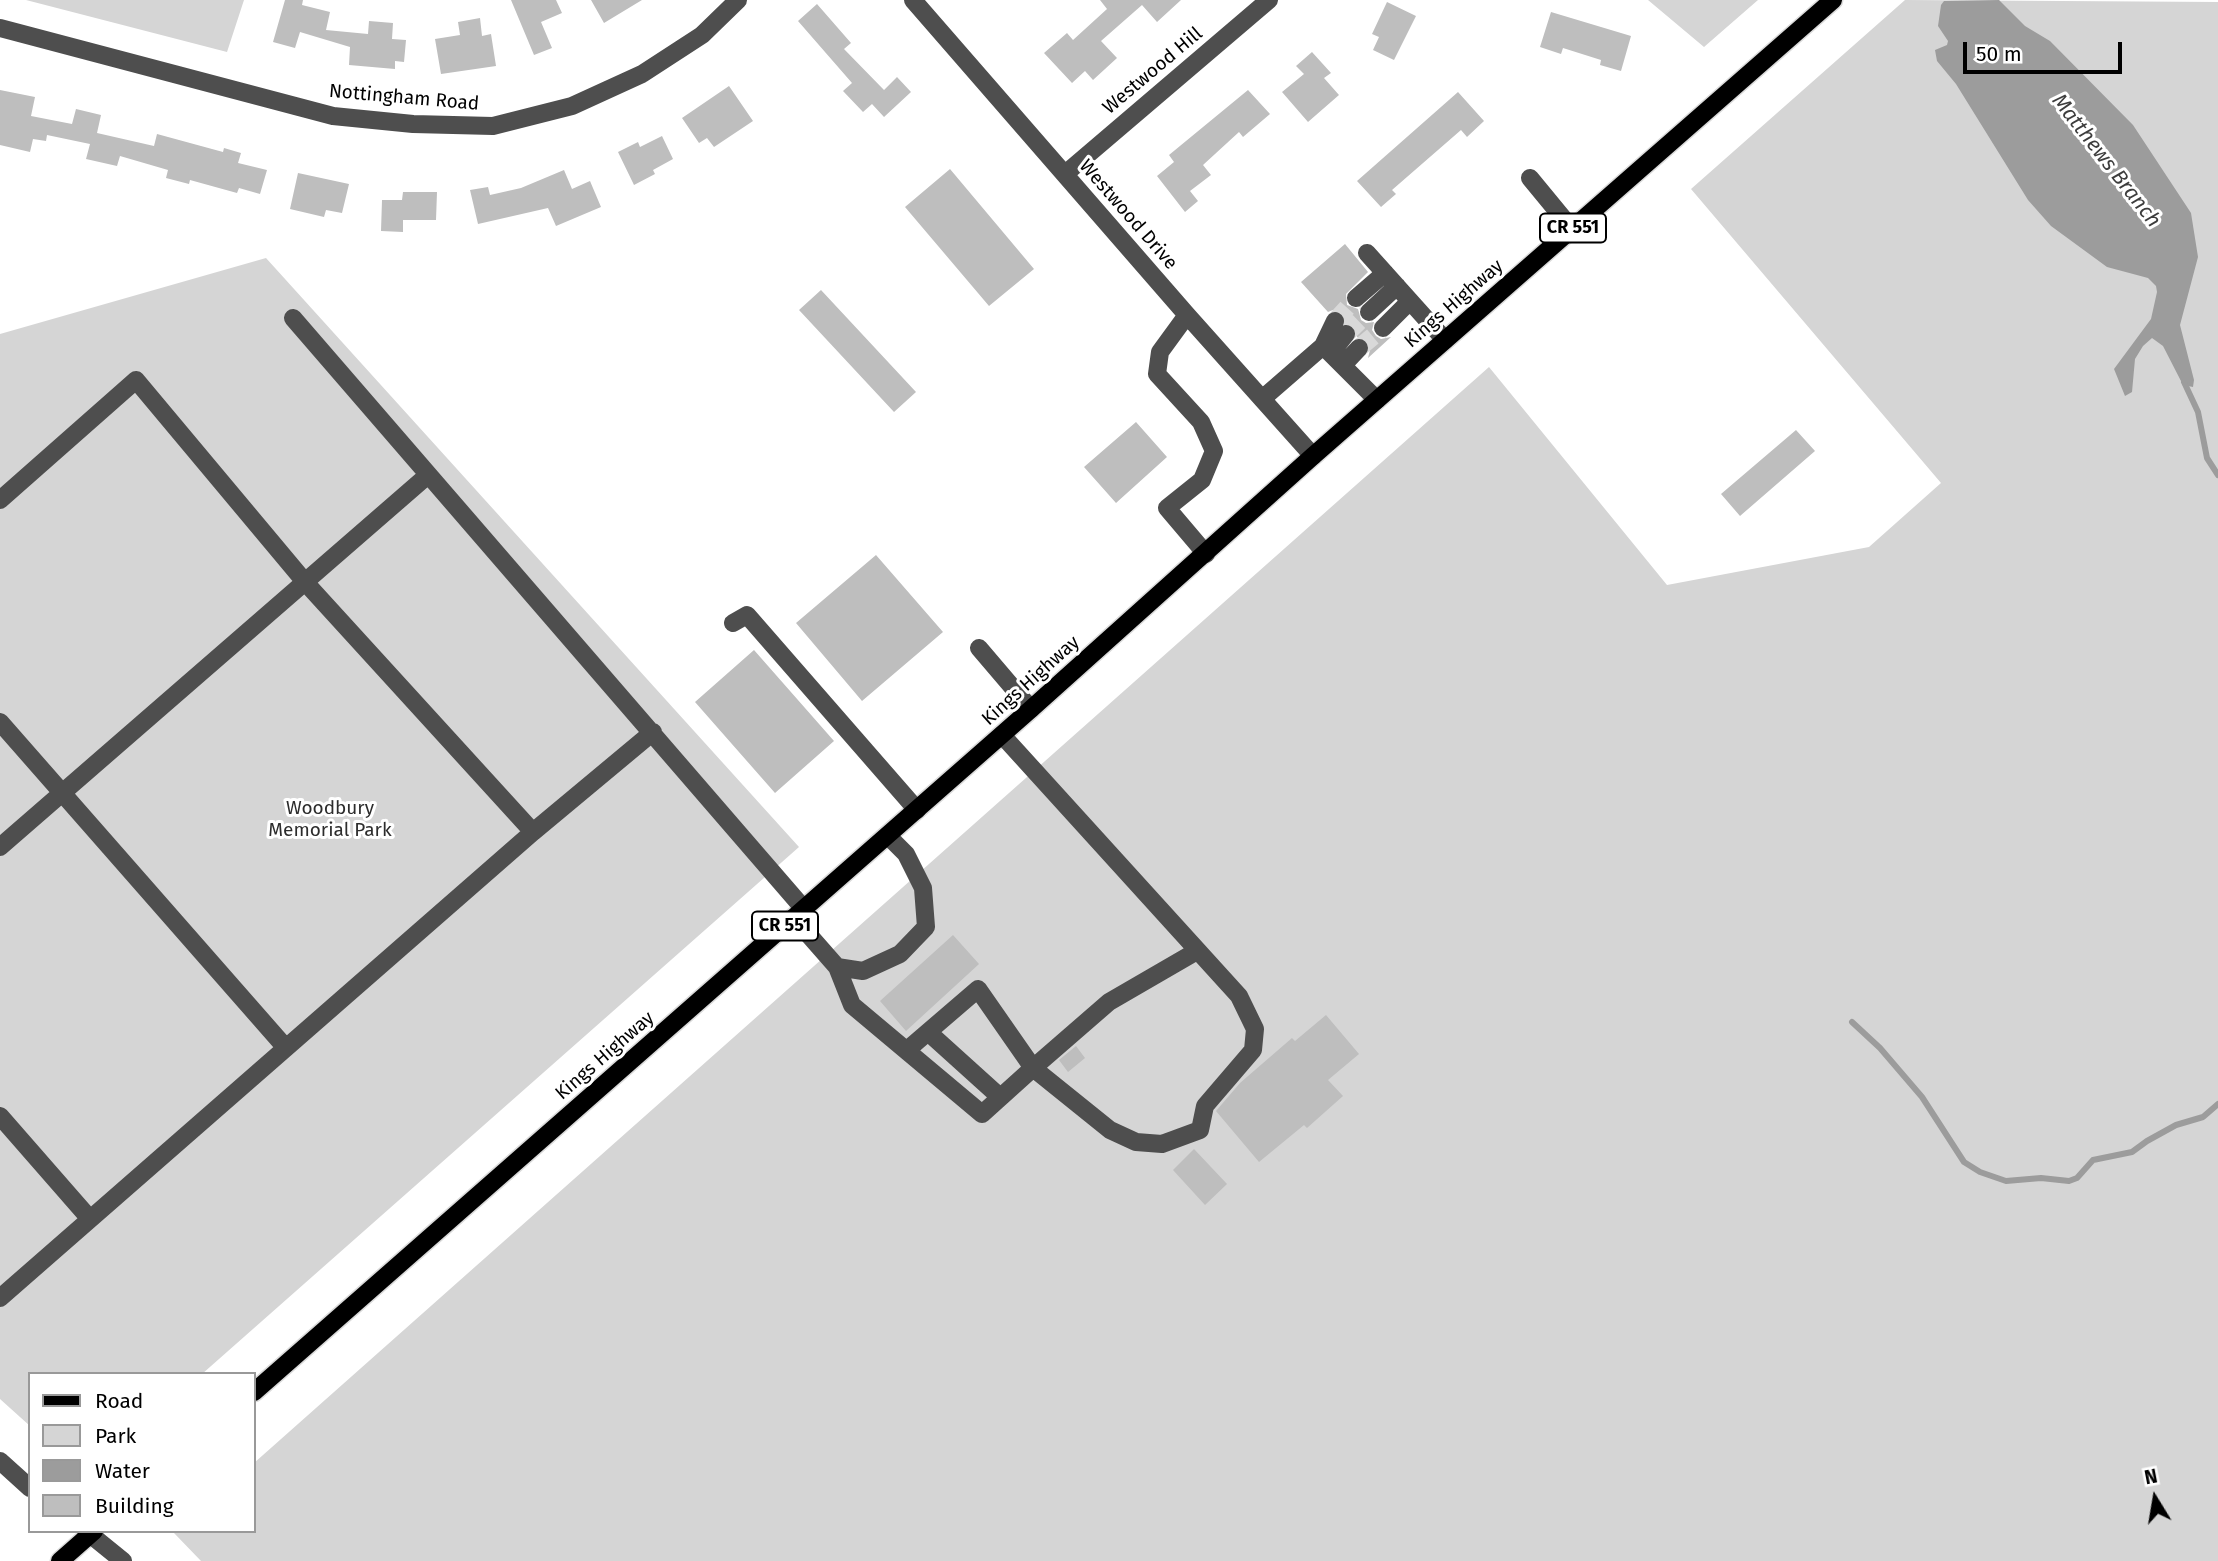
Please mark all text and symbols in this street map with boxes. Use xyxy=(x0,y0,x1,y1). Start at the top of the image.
street label: Westwood Hill xyxy=(1098,23,1208,119)
scale bar xyxy=(1966,28,2125,72)
text: 50 m xyxy=(1976,41,2022,67)
street label: Nottingham Road xyxy=(328,80,480,116)
water label: Matthews Branch xyxy=(2046,89,2166,233)
street label: Westwood Drive xyxy=(1074,155,1182,275)
road number: CR 551 xyxy=(1540,213,1606,242)
street label: Kings Highway xyxy=(1400,255,1508,353)
street label: Kings Highway xyxy=(978,631,1084,731)
park label: Woodbury Memorial Park xyxy=(268,798,392,842)
road number: CR 551 xyxy=(752,911,818,940)
street label: Kings Highway xyxy=(551,1007,659,1105)
legend xyxy=(28,1372,256,1533)
text: Road xyxy=(95,1388,143,1414)
text: Park xyxy=(95,1423,136,1449)
text: Water xyxy=(95,1458,150,1484)
north arrow xyxy=(2120,1463,2190,1533)
text: N xyxy=(2143,1464,2159,1489)
text: Building xyxy=(95,1493,174,1519)

